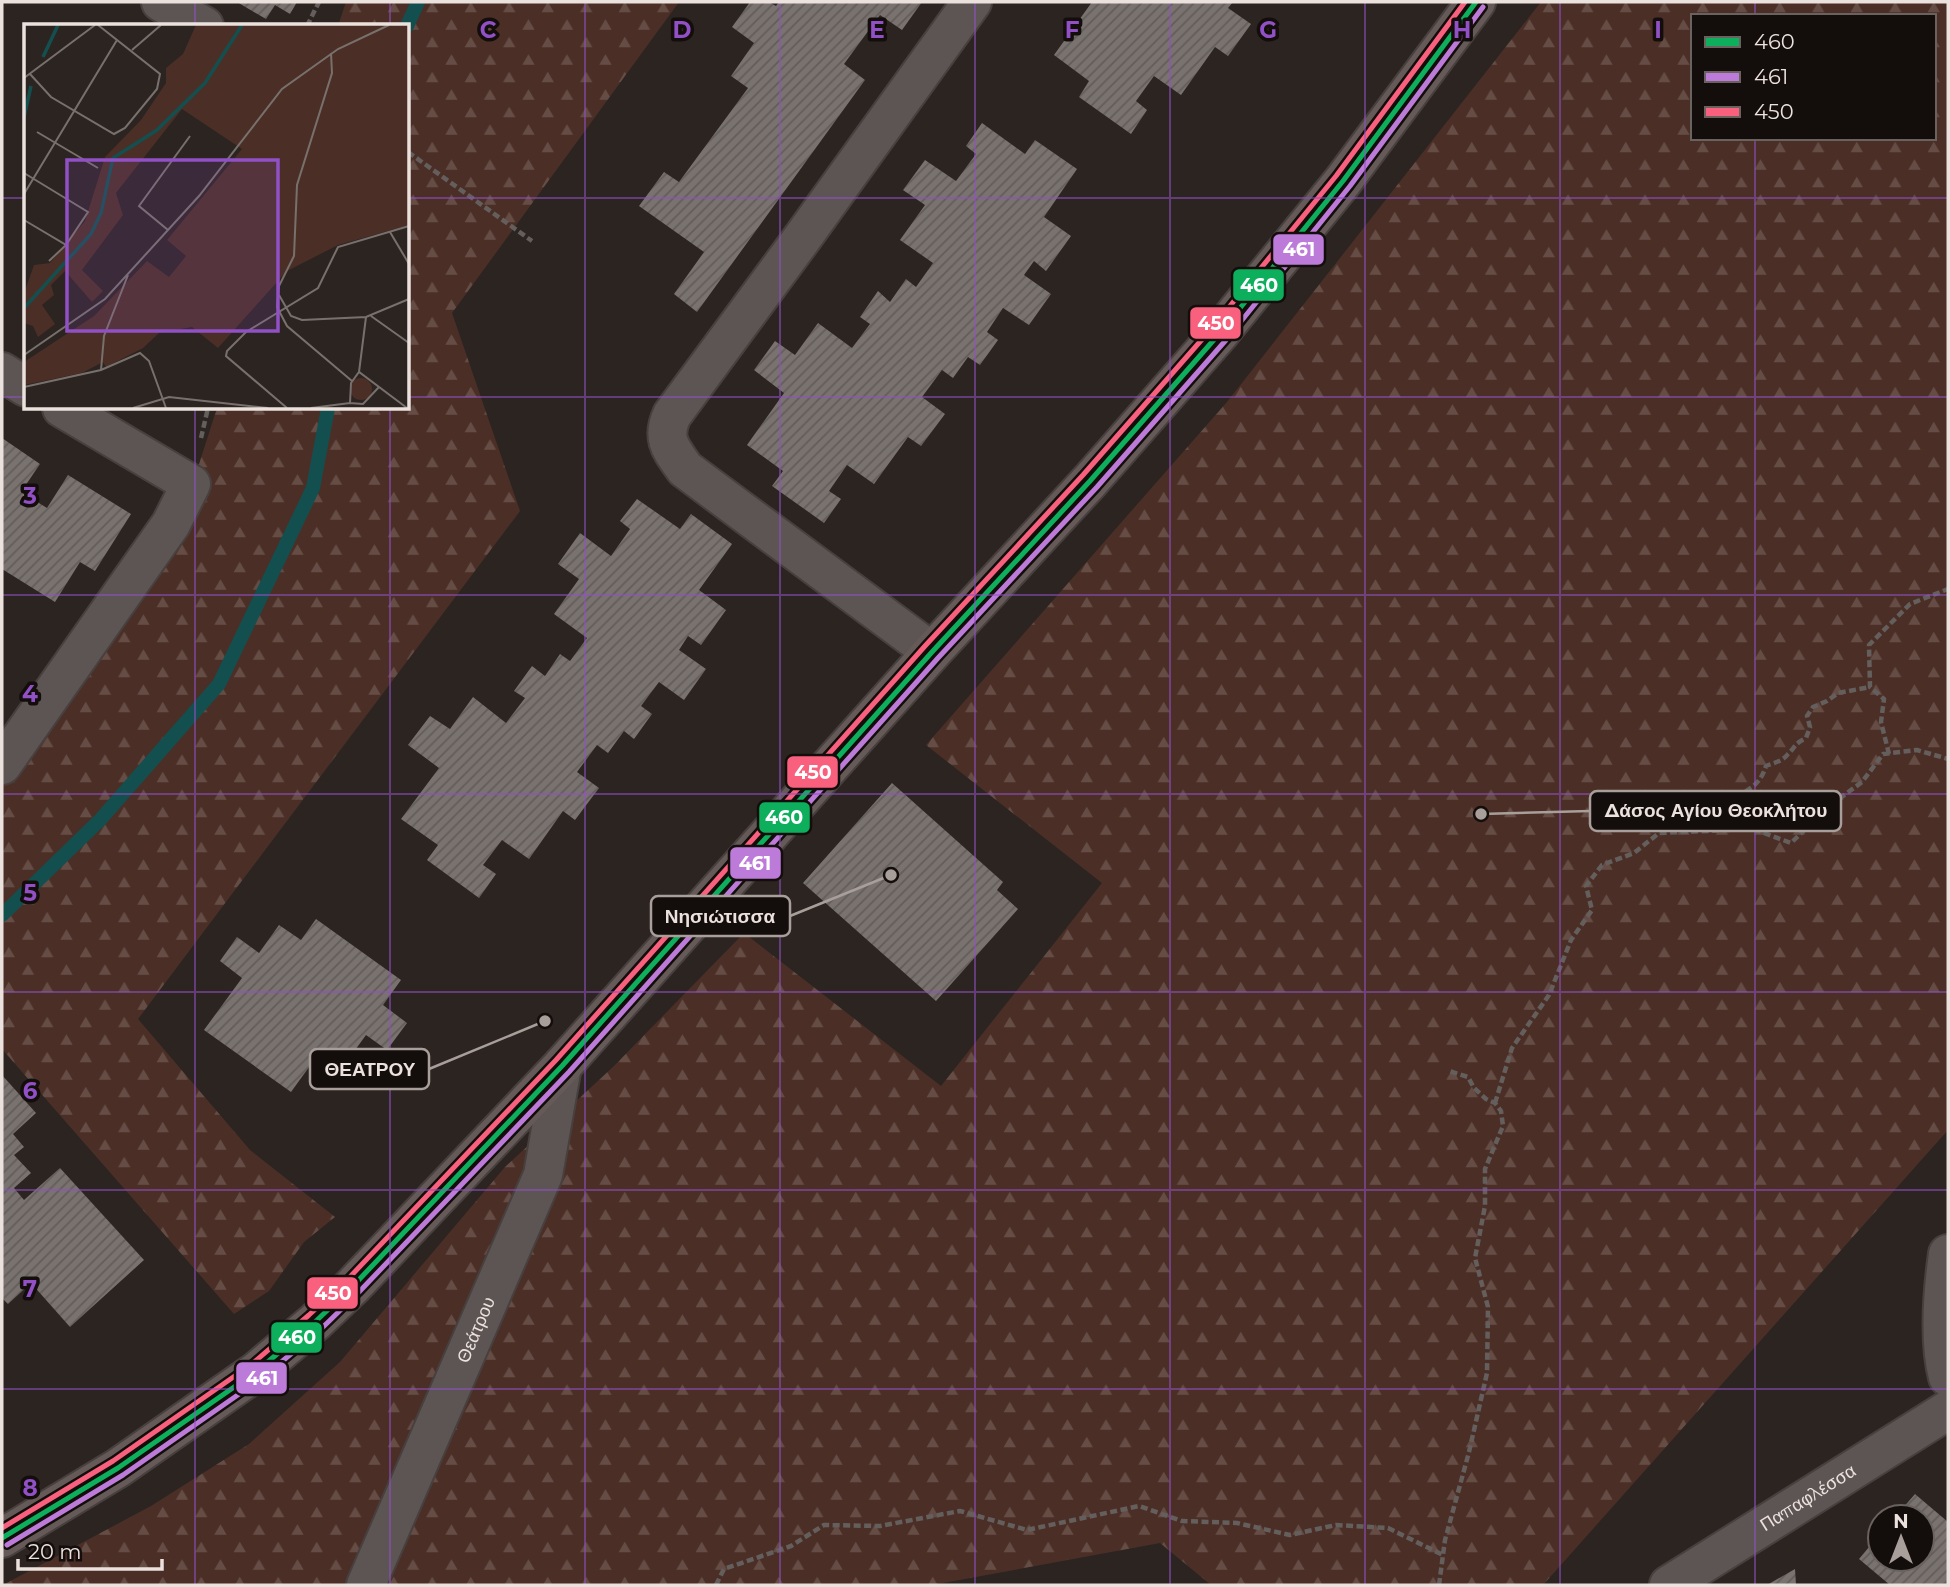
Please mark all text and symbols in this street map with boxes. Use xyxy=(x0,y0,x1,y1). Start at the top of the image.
legend xyxy=(1691,14,1936,140)
text: C xyxy=(480,16,497,44)
text: D xyxy=(673,16,692,44)
text: E xyxy=(869,16,885,44)
text: F xyxy=(1065,16,1080,44)
text: G xyxy=(1259,16,1277,44)
text: H xyxy=(1453,16,1471,44)
text: I xyxy=(1654,16,1662,44)
inset map xyxy=(24,24,410,410)
text: 460 xyxy=(1754,29,1795,54)
text: 461 xyxy=(1754,64,1788,89)
text: 450 xyxy=(1754,99,1794,124)
line badge: 461 xyxy=(1272,233,1325,266)
text: 461 xyxy=(1283,238,1315,261)
line badge: 460 xyxy=(1232,268,1285,302)
text: 460 xyxy=(1240,274,1278,297)
line badge: 450 xyxy=(1189,306,1242,340)
text: 450 xyxy=(1197,312,1235,335)
text: 3 xyxy=(22,482,37,510)
text: 4 xyxy=(22,680,38,708)
line badge: 450 xyxy=(786,755,839,789)
text: 450 xyxy=(794,761,832,784)
callout: Δάσος Αγίου Θεοκλήτου xyxy=(1590,791,1841,831)
text: Δάσος Αγίου Θεοκλήτου xyxy=(1604,799,1827,822)
line badge: 460 xyxy=(758,801,811,834)
text: 460 xyxy=(765,806,803,829)
line badge: 461 xyxy=(729,846,782,880)
text: 461 xyxy=(739,852,771,875)
text: 5 xyxy=(23,879,37,907)
callout: Νησιώτισσα xyxy=(651,896,790,936)
text: Νησιώτισσα xyxy=(665,905,776,928)
callout: ΘΕΑΤΡΟΥ xyxy=(310,1049,429,1089)
text: ΘΕΑΤΡΟΥ xyxy=(325,1058,416,1081)
text: 6 xyxy=(23,1077,38,1105)
text: 7 xyxy=(23,1275,37,1303)
line badge: 450 xyxy=(306,1276,359,1310)
text: 450 xyxy=(314,1282,352,1305)
street label: Θεάτρου xyxy=(452,1293,500,1366)
line badge: 460 xyxy=(270,1321,323,1354)
text: 460 xyxy=(278,1326,316,1349)
line badge: 461 xyxy=(235,1361,288,1395)
text: 461 xyxy=(246,1367,278,1390)
street label: Παπαφλέσσα xyxy=(1756,1460,1860,1536)
text: 8 xyxy=(22,1474,38,1502)
north arrow xyxy=(1866,1503,1936,1573)
text: N xyxy=(1893,1510,1909,1533)
scale bar xyxy=(18,1528,161,1572)
text: 20 m xyxy=(28,1539,82,1564)

